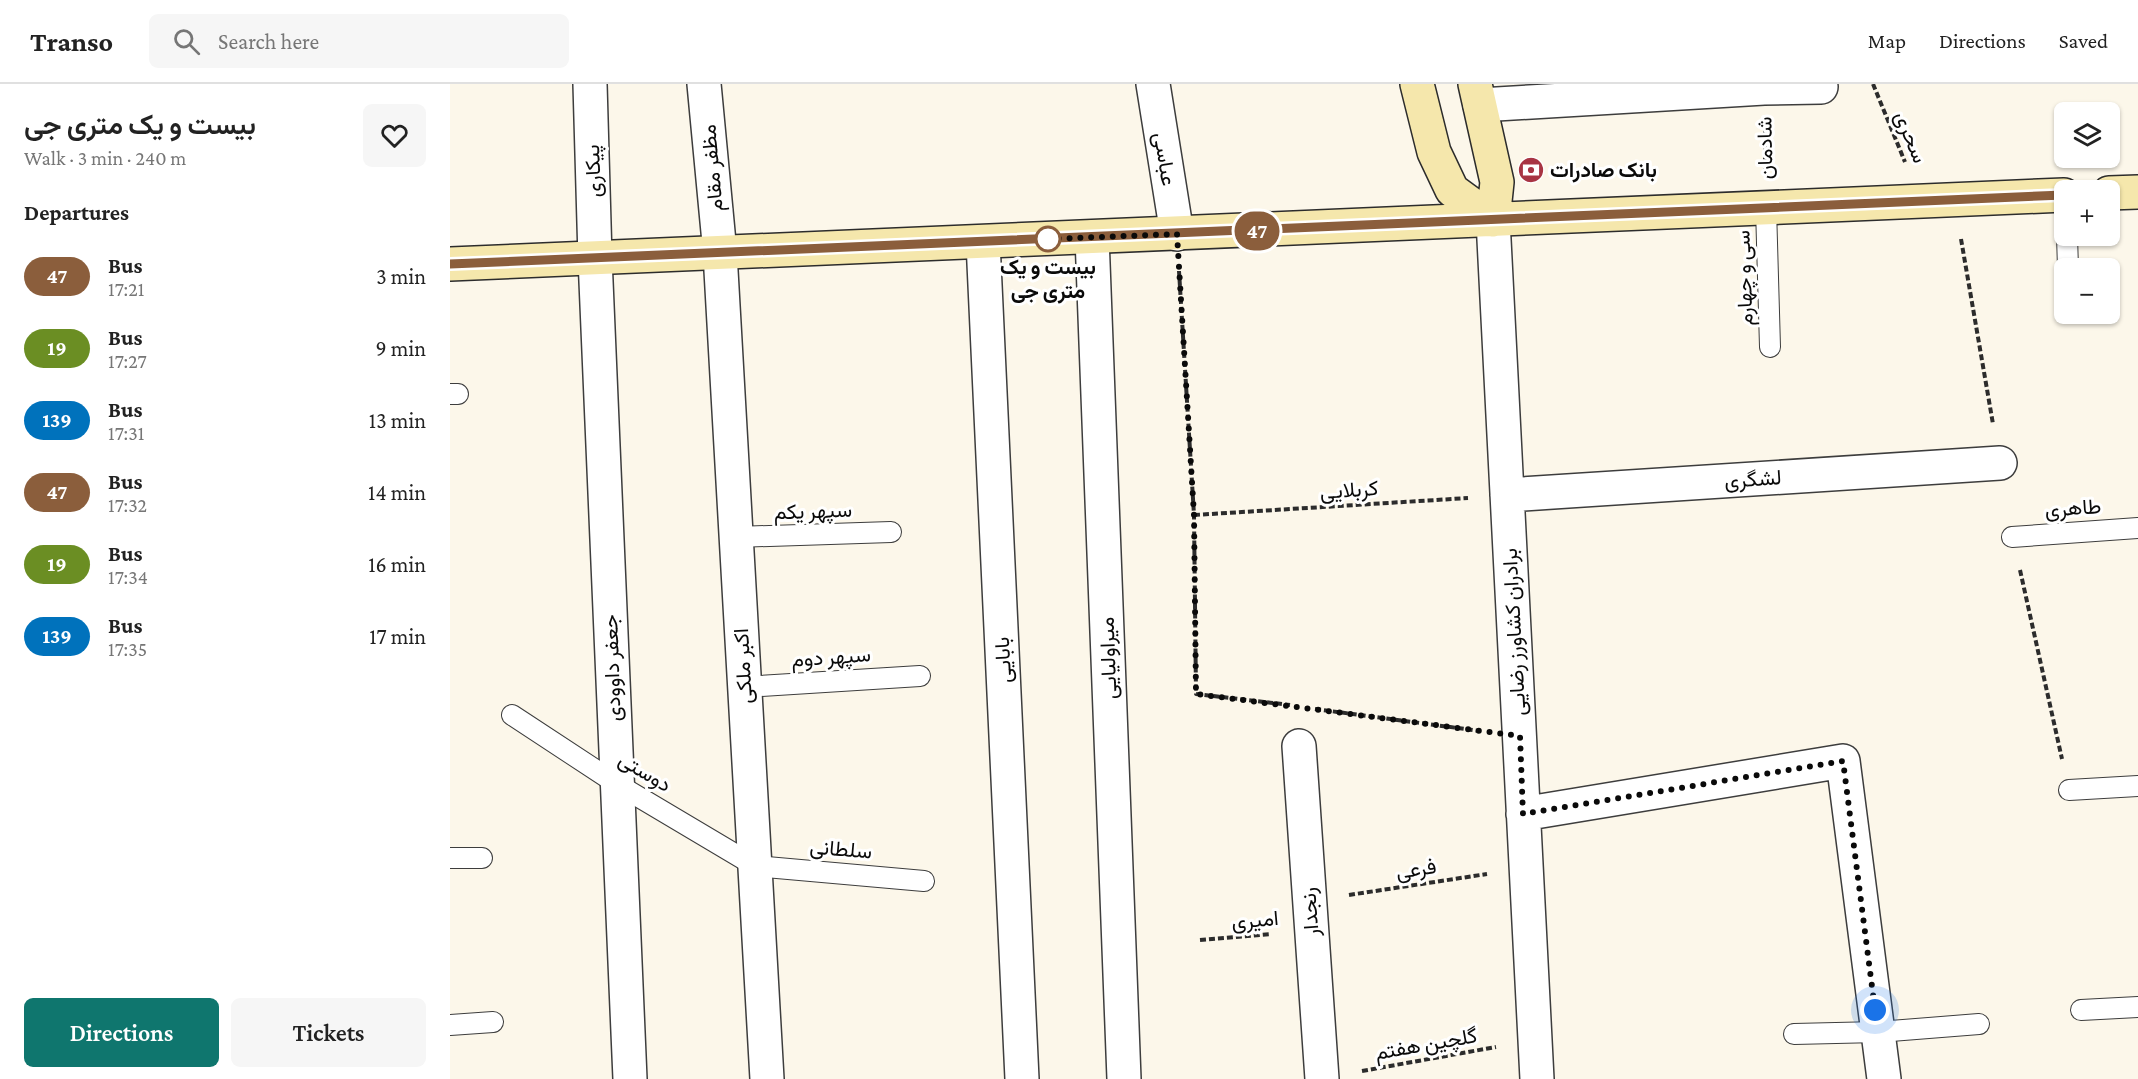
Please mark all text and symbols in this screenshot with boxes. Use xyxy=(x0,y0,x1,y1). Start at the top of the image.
search box xyxy=(149,14,569,68)
icon: search xyxy=(170,25,203,58)
text: Transo xyxy=(30,26,113,57)
text: Search here xyxy=(218,29,319,54)
text: Map xyxy=(1868,29,1906,53)
text: Directions xyxy=(1939,29,2026,53)
text: Saved xyxy=(2059,29,2108,53)
map controls xyxy=(2054,102,2120,324)
button: layers xyxy=(2054,102,2120,168)
button: heart xyxy=(363,104,426,167)
street label: سحری xyxy=(1889,108,1932,167)
text: بیست و یک متری جی xyxy=(24,109,256,140)
street label: شادمان xyxy=(1752,116,1778,180)
street label: مظفر مقام xyxy=(696,123,730,213)
street label: عباسی xyxy=(1149,130,1181,188)
street label: پیکاری xyxy=(580,144,608,198)
text: Walk · 3 min · 240 m xyxy=(24,147,186,169)
bank icon: بانک صادرات xyxy=(1516,155,1546,185)
place label: بانک صادرات xyxy=(1550,158,1657,183)
button: + xyxy=(2054,180,2120,246)
text: Departures xyxy=(24,200,129,225)
line badge: 47 xyxy=(1230,212,1284,250)
text: 47 xyxy=(1247,219,1267,243)
marker: بیست و یک متری جی xyxy=(1035,226,1061,252)
street label: سی و چهارم xyxy=(1730,230,1760,326)
text: Bus xyxy=(108,253,142,278)
place label: بیست و یک متری جی xyxy=(1000,255,1096,304)
button: − xyxy=(2054,258,2120,324)
text: 47 xyxy=(47,264,67,288)
text: 3 min xyxy=(376,264,426,289)
text: 17:21 xyxy=(108,278,144,300)
text: Bus xyxy=(108,325,142,350)
text: 19 xyxy=(47,336,67,360)
text: 9 min xyxy=(375,336,426,361)
text: 17:27 xyxy=(108,350,147,372)
text: Bus xyxy=(108,397,142,422)
text: 139 xyxy=(42,408,72,432)
text: 13 min xyxy=(369,408,426,433)
text: 17:31 xyxy=(108,422,144,444)
street label: لشگری xyxy=(1724,465,1783,494)
text: Bus xyxy=(108,469,142,494)
street label: کربلایی xyxy=(1319,476,1379,505)
text: 47 xyxy=(47,480,67,504)
text: 14 min xyxy=(368,480,426,505)
text: 17:32 xyxy=(108,494,147,516)
street label: طاهری xyxy=(2044,494,2102,523)
street label: سپهر یکم xyxy=(773,498,853,526)
text: Bus xyxy=(108,541,142,566)
street label: برادران کشاورز رضایی xyxy=(1498,547,1531,717)
text: 19 xyxy=(47,552,67,576)
text: 16 min xyxy=(368,552,426,577)
text: 17:34 xyxy=(108,566,148,588)
text: Bus xyxy=(108,613,142,638)
street label: جعفر داوودی xyxy=(598,614,627,722)
street label: میراولیایی xyxy=(1095,616,1122,700)
text: 139 xyxy=(42,624,72,648)
text: 17 min xyxy=(369,624,426,649)
street label: اکبر ملکی xyxy=(729,627,758,704)
street label: بابایی xyxy=(990,636,1016,684)
text: 17:35 xyxy=(108,638,147,660)
street label: سپهر دوم xyxy=(790,642,872,674)
street label: دوستی xyxy=(614,747,676,798)
street label: سلطانی xyxy=(809,834,873,864)
street label: فرعی xyxy=(1394,854,1438,885)
street label: رنجدار xyxy=(1296,887,1325,938)
street label: امیری xyxy=(1230,906,1280,935)
your location xyxy=(1860,995,1890,1025)
button: Directions xyxy=(24,998,219,1067)
button: Tickets xyxy=(231,998,426,1067)
street label: گلچین هفتم xyxy=(1373,1023,1479,1067)

